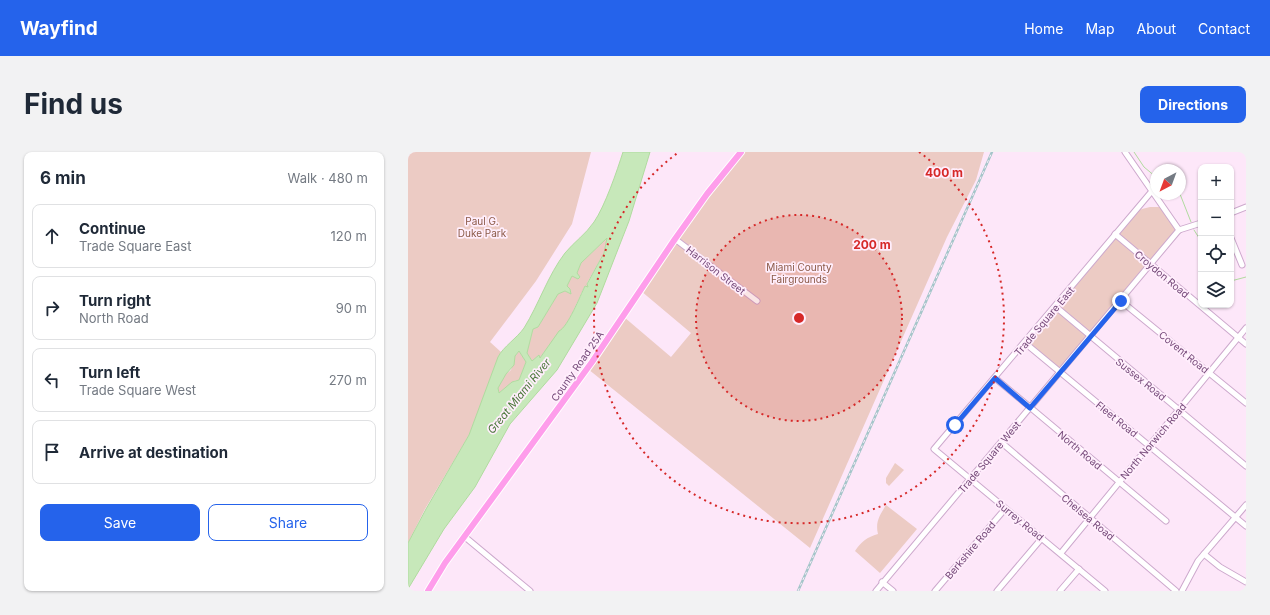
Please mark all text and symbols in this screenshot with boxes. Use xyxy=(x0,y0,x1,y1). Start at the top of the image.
text: Wayfind xyxy=(20,17,98,40)
text: Home xyxy=(1024,20,1063,37)
text: Map xyxy=(1085,20,1115,37)
text: About xyxy=(1137,20,1176,37)
text: Contact xyxy=(1198,20,1250,37)
button: Directions xyxy=(1140,86,1246,123)
text: Find us xyxy=(24,87,123,121)
north arrow xyxy=(1150,164,1186,200)
map controls xyxy=(1198,164,1234,308)
button: + xyxy=(1198,164,1234,200)
text: 400 m xyxy=(925,165,963,180)
text: 6 min xyxy=(40,168,86,188)
text: Walk · 480 m xyxy=(288,170,368,186)
button: − xyxy=(1198,200,1234,236)
park label: Paul G. Duke Park xyxy=(458,215,507,239)
text: Continue xyxy=(79,219,146,238)
icon: ahead xyxy=(41,225,63,247)
text: 120 m xyxy=(331,228,367,244)
button: locate xyxy=(1198,236,1234,272)
text: 200 m xyxy=(853,237,891,252)
text: Trade Square East xyxy=(79,238,191,254)
street label: Harrison Street xyxy=(684,243,748,297)
street label: Croydon Road xyxy=(1132,248,1192,300)
park label: Miami County Fairgrounds xyxy=(766,261,832,285)
button: layers xyxy=(1198,272,1234,308)
street label: Trade Square East xyxy=(1012,283,1077,358)
text: Turn right xyxy=(79,291,151,310)
route end xyxy=(1112,292,1130,310)
icon: right xyxy=(41,297,63,319)
text: 90 m xyxy=(336,300,367,316)
text: North Road xyxy=(79,310,149,326)
centre of rings xyxy=(792,311,806,325)
street label: County Road 25A xyxy=(548,328,606,403)
street label: Covent Road xyxy=(1157,328,1211,376)
water label: Great Miami River xyxy=(484,355,554,437)
street label: Sussex Road xyxy=(1114,355,1168,403)
text: Turn left xyxy=(79,363,140,382)
icon: left xyxy=(41,369,63,391)
text: 270 m xyxy=(329,372,367,388)
text: Trade Square West xyxy=(79,382,196,398)
street label: Fleet Road xyxy=(1094,399,1140,439)
street label: North Norwich Road xyxy=(1118,400,1188,482)
route start xyxy=(946,416,964,434)
street label: Trade Square West xyxy=(955,418,1023,495)
street label: North Road xyxy=(1056,428,1104,472)
icon: arrive xyxy=(41,441,63,463)
text: Arrive at destination xyxy=(79,443,228,462)
street label: Chelsea Road xyxy=(1059,491,1117,543)
street label: Surrey Road xyxy=(994,497,1046,543)
button: Save xyxy=(40,504,200,541)
button: Share xyxy=(208,504,368,541)
street label: Berkshire Road xyxy=(942,519,998,581)

